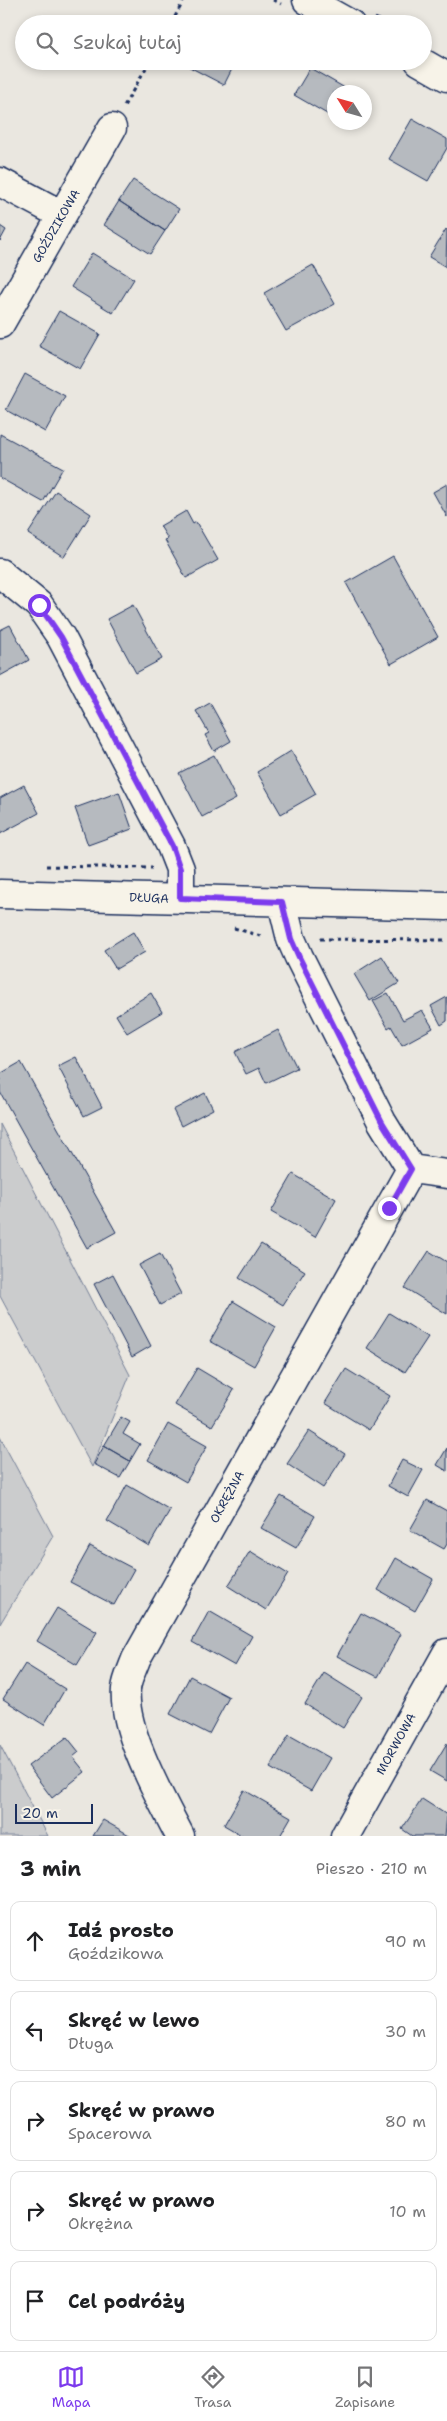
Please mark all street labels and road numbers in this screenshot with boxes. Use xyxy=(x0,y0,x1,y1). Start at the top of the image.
street label: GOŹDZIKOWA xyxy=(29,186,84,266)
street label: DŁUGA xyxy=(129,889,169,907)
street label: OKRĘŻNA xyxy=(206,1468,248,1526)
street label: MORWOWA xyxy=(372,1710,420,1778)

